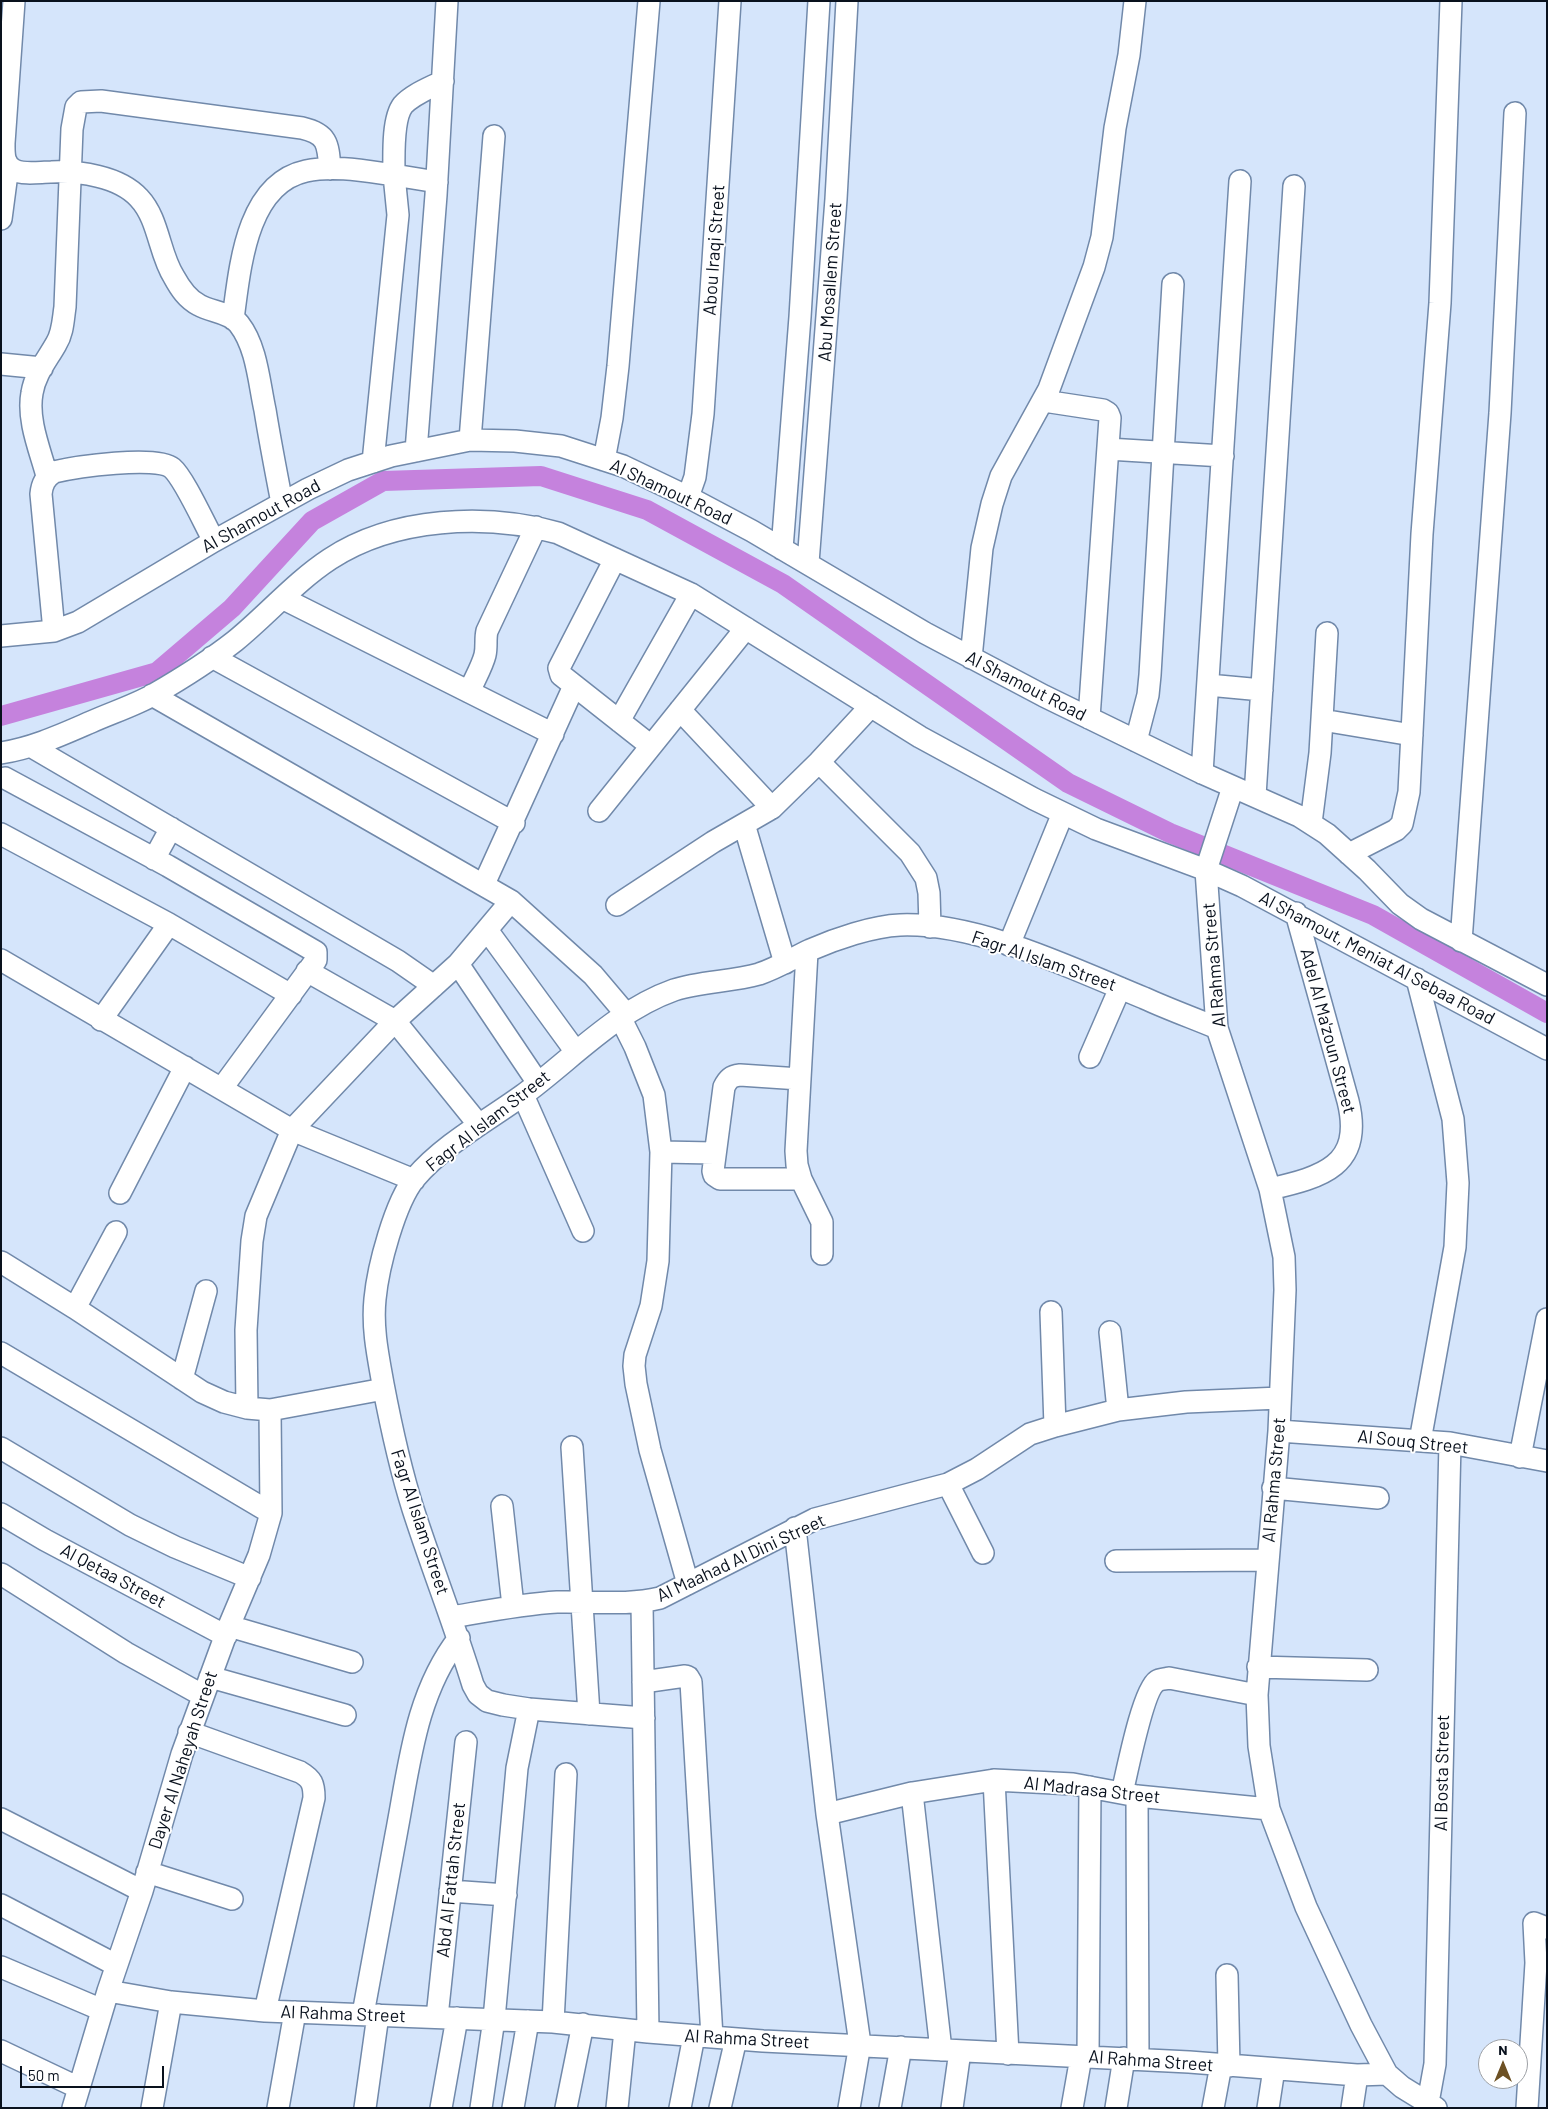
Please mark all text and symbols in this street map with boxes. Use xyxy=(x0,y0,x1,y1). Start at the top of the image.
street label: Abou Iraqi Street xyxy=(699,184,729,316)
street label: Abu Mosallem Street xyxy=(814,201,846,363)
street label: Al Shamout Road xyxy=(607,454,735,530)
street label: Al Shamout Road xyxy=(198,474,324,558)
street label: Al Shamout Road xyxy=(962,646,1090,726)
street label: Al Shamout, Meniat Al Sebaa Road xyxy=(1256,887,1498,1029)
street label: Al Rahma Street xyxy=(1198,902,1230,1028)
street label: Fagr Al Islam Street xyxy=(969,926,1119,996)
street label: Adel Al Ma'zoun Street xyxy=(1296,946,1360,1116)
street label: Fagr Al Islam Street xyxy=(422,1066,554,1176)
street label: Al Rahma Street xyxy=(1258,1417,1290,1543)
street label: Al Souq Street xyxy=(1357,1425,1469,1459)
street label: Fagr Al Islam Street xyxy=(386,1447,454,1597)
street label: Al Maahad Al Dini Street xyxy=(653,1509,829,1607)
street label: Al Qetaa Street xyxy=(57,1539,169,1613)
street label: Dayer Al Naheyah Street xyxy=(144,1668,222,1852)
street label: Al Bosta Street xyxy=(1430,1714,1454,1832)
street label: Al Madrasa Street xyxy=(1023,1772,1161,1808)
street label: Abd Al Fattah Street xyxy=(432,1801,470,1959)
street label: Al Rahma Street xyxy=(280,2001,406,2027)
street label: Al Rahma Street xyxy=(684,2025,810,2053)
north arrow xyxy=(1478,2039,1528,2089)
text: N xyxy=(1498,2041,1508,2058)
street label: Al Rahma Street xyxy=(1088,2046,1214,2076)
scale bar xyxy=(22,2056,166,2088)
text: 50 m xyxy=(28,2066,60,2084)

